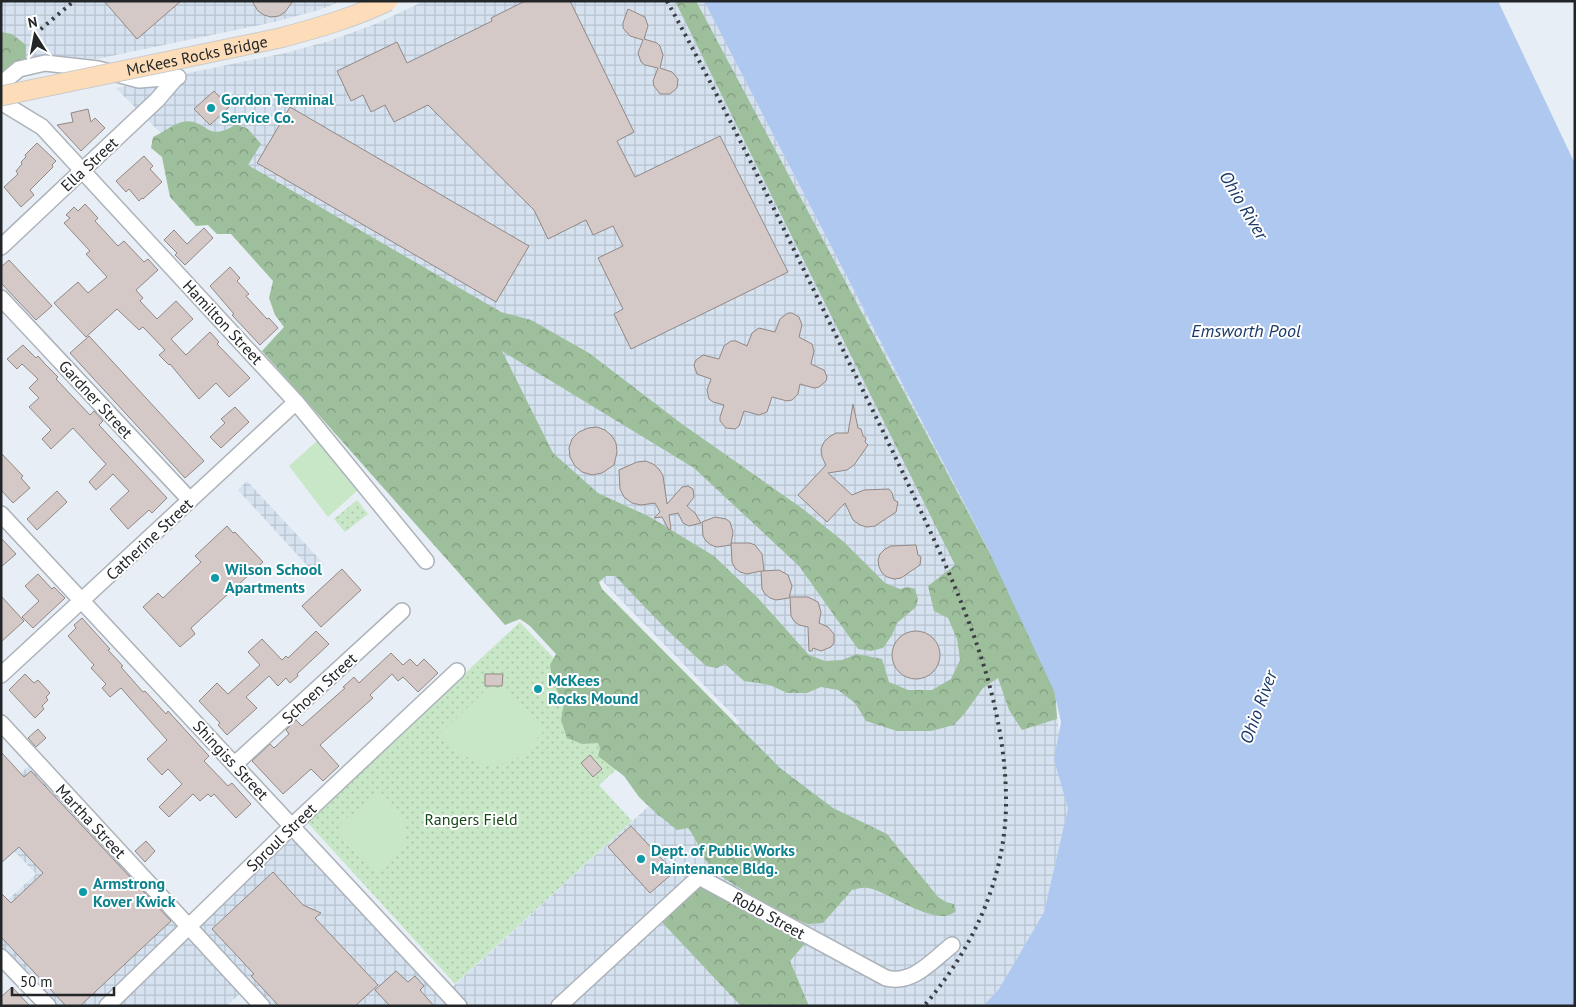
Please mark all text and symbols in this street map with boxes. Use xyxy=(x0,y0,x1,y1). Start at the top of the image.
north arrow xyxy=(10,10,60,60)
text: N xyxy=(26,13,39,32)
street label: McKees Rocks Bridge xyxy=(124,31,269,80)
place label: Gordon Terminal Service Co. xyxy=(221,89,334,127)
marker: Gordon Terminal Service Co. xyxy=(205,102,217,114)
street label: Ella Street xyxy=(56,132,122,196)
water label: Ohio River xyxy=(1215,166,1274,245)
street label: Hamilton Street xyxy=(179,276,268,369)
water label: Emsworth Pool xyxy=(1191,319,1301,342)
street label: Gardner Street xyxy=(55,356,138,443)
street label: Catherine Street xyxy=(102,493,197,584)
place label: Wilson School Apartments xyxy=(225,559,322,597)
marker: Wilson School Apartments xyxy=(209,572,221,584)
street label: Schoen Street xyxy=(277,648,361,728)
water label: Ohio River xyxy=(1234,666,1282,747)
place label: McKees Rocks Mound xyxy=(548,670,638,708)
marker: McKees Rocks Mound xyxy=(532,683,544,695)
street label: Shingiss Street xyxy=(189,716,273,804)
street label: Martha Street xyxy=(52,780,131,863)
street label: Sproul Street xyxy=(242,798,321,875)
park label: Rangers Field xyxy=(424,809,518,829)
place label: Dept. of Public Works Maintenance Bldg. xyxy=(651,840,795,878)
marker: Dept. of Public Works Maintenance Bldg. xyxy=(635,853,647,865)
place label: Armstrong Kover Kwick xyxy=(93,873,176,911)
marker: Armstrong Kover Kwick xyxy=(77,886,89,898)
street label: Robb Street xyxy=(729,887,809,943)
scale bar xyxy=(12,964,115,996)
text: 50 m xyxy=(20,972,53,991)

